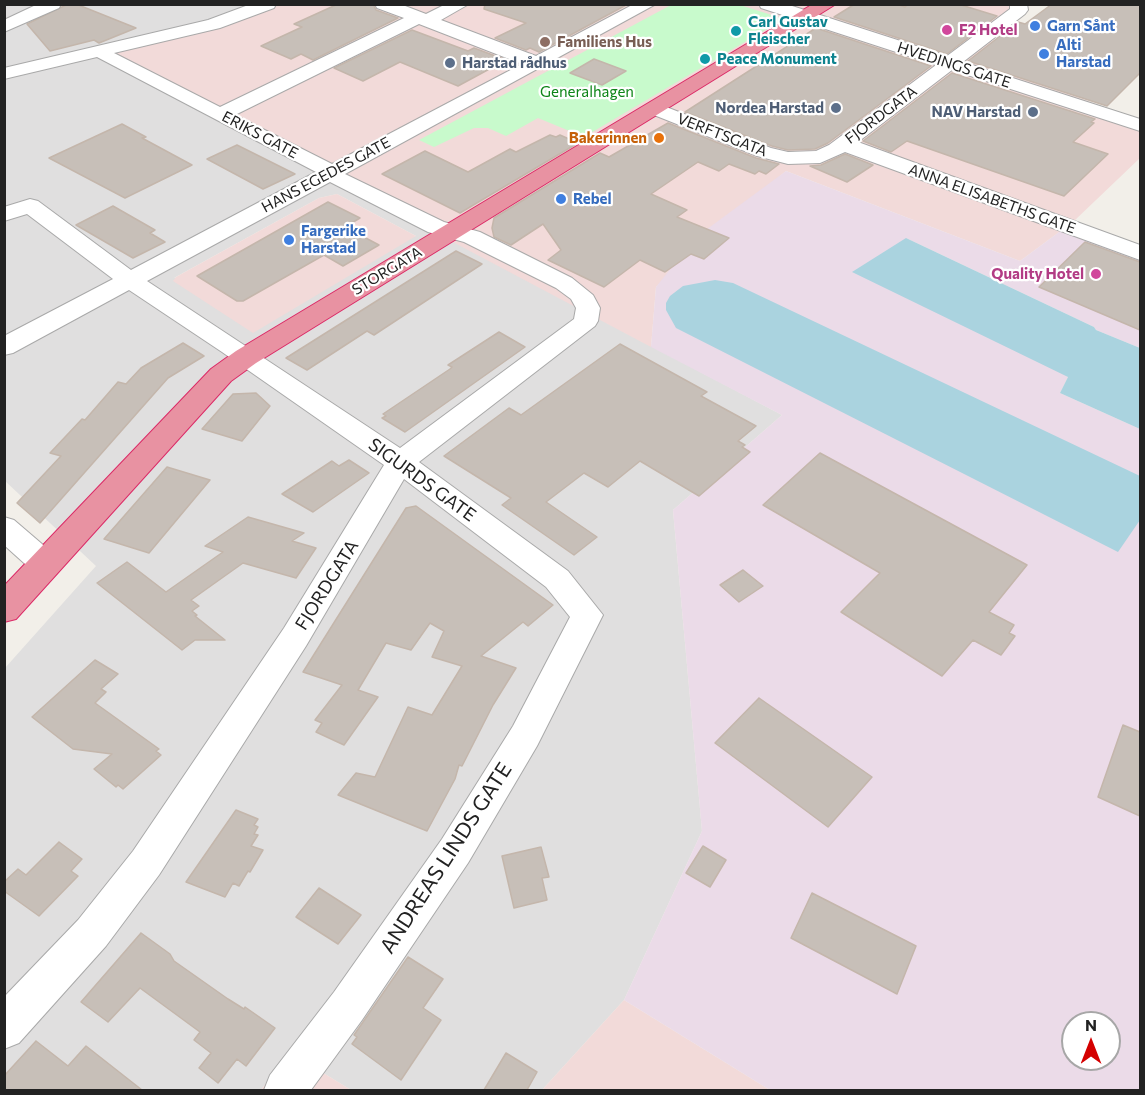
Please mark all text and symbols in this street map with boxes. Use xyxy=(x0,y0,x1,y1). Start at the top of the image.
place label: Carl Gustav Fleischer xyxy=(748,13,828,48)
place label: Garn Sånt xyxy=(1047,17,1115,35)
marker: Garn Sånt xyxy=(1028,19,1042,33)
place label: F2 Hotel xyxy=(959,21,1017,39)
marker: F2 Hotel xyxy=(940,23,954,37)
marker: Carl Gustav Fleischer xyxy=(729,24,743,38)
place label: Familiens Hus xyxy=(557,33,652,51)
marker: Familiens Hus xyxy=(538,35,552,49)
place label: Alti Harstad xyxy=(1056,36,1111,71)
street label: HVEDINGS GATE xyxy=(895,38,1013,92)
marker: Alti Harstad xyxy=(1037,47,1051,61)
place label: Peace Monument xyxy=(717,50,837,68)
marker: Peace Monument xyxy=(698,52,712,66)
place label: Harstad rådhus xyxy=(462,54,567,72)
marker: Harstad rådhus xyxy=(443,56,457,70)
street label: FJORDGATA xyxy=(842,82,920,148)
park label: Generalhagen xyxy=(540,83,634,101)
place label: Nordea Harstad xyxy=(715,99,824,117)
marker: Nordea Harstad xyxy=(829,101,843,115)
place label: NAV Harstad xyxy=(932,103,1021,121)
marker: NAV Harstad xyxy=(1026,105,1040,119)
street label: ERIKS GATE xyxy=(219,107,301,163)
street label: VERFTSGATA xyxy=(674,110,770,160)
place label: Bakerinnen xyxy=(569,129,647,147)
marker: Bakerinnen xyxy=(652,131,666,145)
street label: HANS EGEDES GATE xyxy=(258,133,394,217)
street label: ANNA ELISABETHS GATE xyxy=(906,160,1078,238)
place label: Rebel xyxy=(573,190,612,208)
marker: Rebel xyxy=(554,192,568,206)
place label: Fargerike Harstad xyxy=(301,222,366,257)
marker: Fargerike Harstad xyxy=(282,233,296,247)
street label: STORGATA xyxy=(349,243,425,299)
place label: Quality Hotel xyxy=(991,265,1084,283)
marker: Quality Hotel xyxy=(1089,267,1103,281)
street label: SIGURDS GATE xyxy=(364,434,480,526)
street label: FJORDGATA xyxy=(291,536,363,634)
street label: ANDREAS LINDS GATE xyxy=(375,758,517,958)
north arrow xyxy=(1061,1011,1121,1071)
text: N xyxy=(1085,1015,1097,1034)

